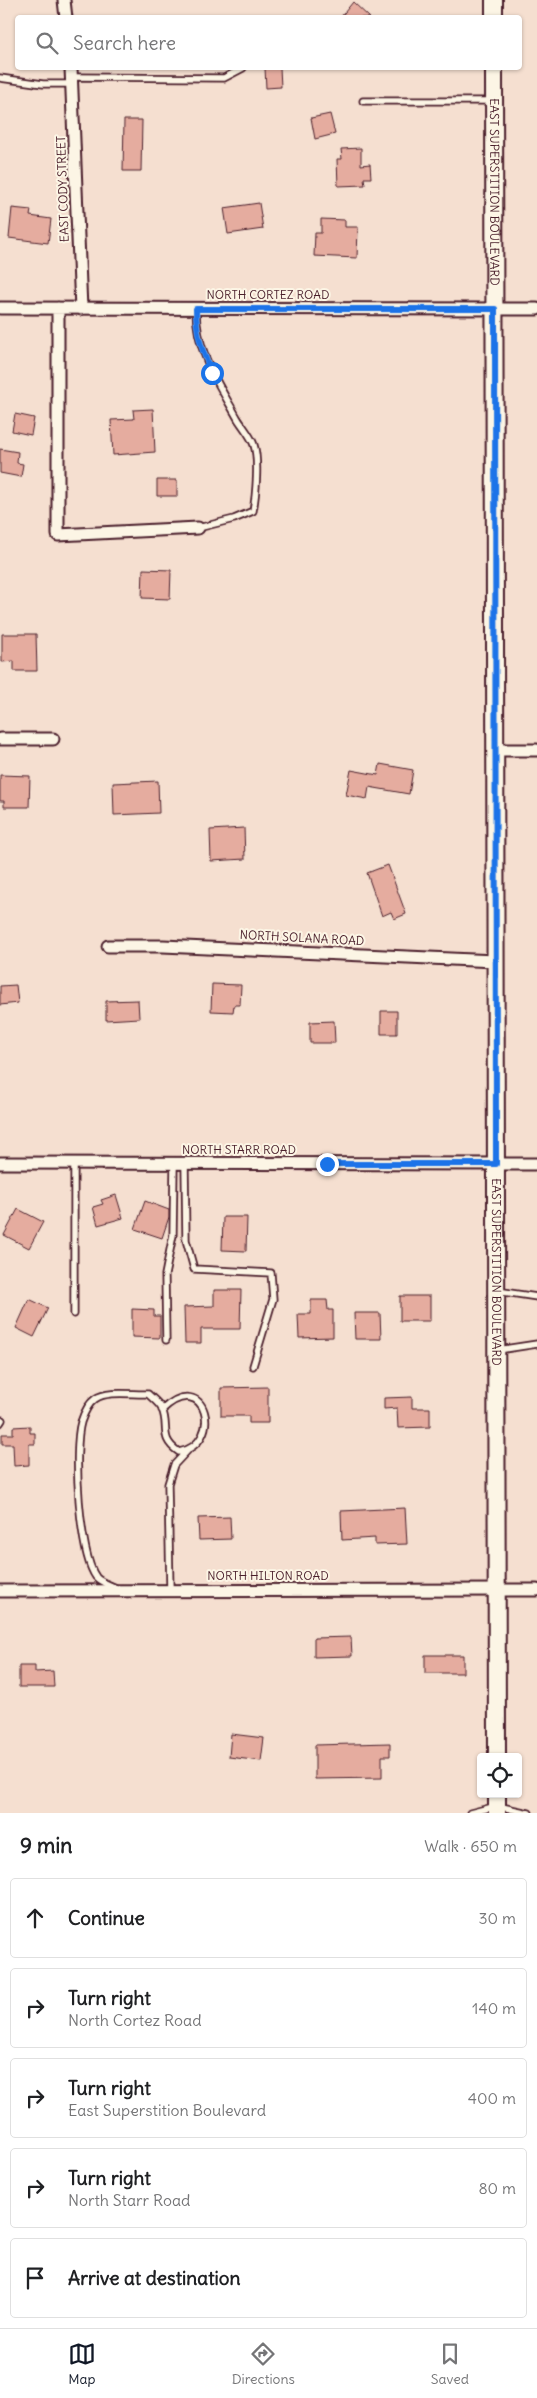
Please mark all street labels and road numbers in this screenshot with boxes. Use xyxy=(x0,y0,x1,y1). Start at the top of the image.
street label: EAST SUPERSTITION BOULEVARD xyxy=(487,98,502,286)
street label: EAST CODY STREET xyxy=(53,136,72,242)
street label: NORTH CORTEZ ROAD xyxy=(206,287,330,302)
street label: NORTH SOLANA ROAD xyxy=(239,927,365,948)
street label: NORTH STARR ROAD xyxy=(182,1142,296,1157)
street label: EAST SUPERSTITION BOULEVARD xyxy=(489,1178,504,1366)
street label: NORTH HILTON ROAD xyxy=(207,1568,329,1583)

